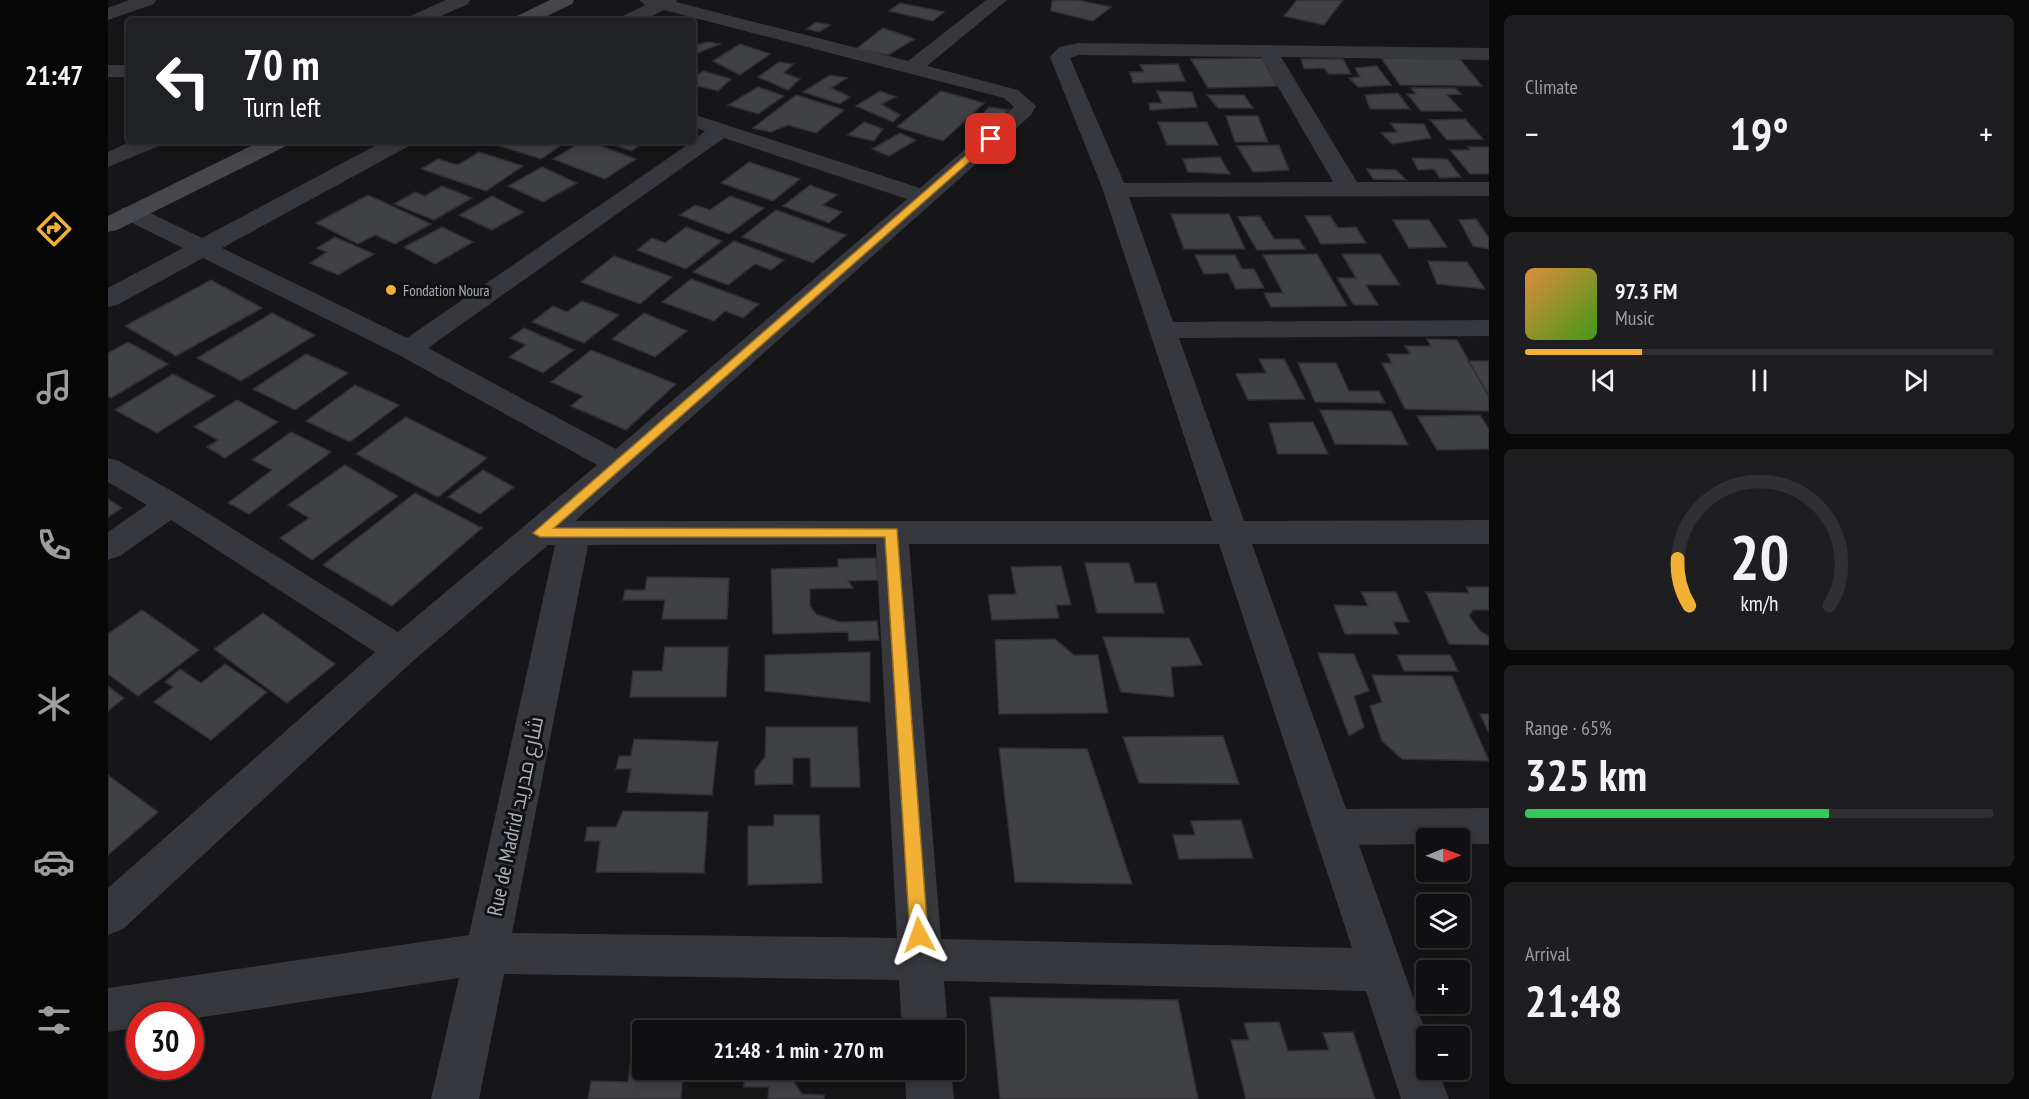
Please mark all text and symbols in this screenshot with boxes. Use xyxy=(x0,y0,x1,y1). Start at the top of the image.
text: 70 m xyxy=(243,37,320,92)
icon: left xyxy=(144,42,222,120)
text: 21:47 xyxy=(25,58,83,92)
text: Climate xyxy=(1525,74,1578,100)
text: Turn left xyxy=(243,90,321,124)
text: 19° xyxy=(1729,104,1789,162)
text: − xyxy=(1525,112,1539,155)
text: + xyxy=(1979,112,1993,155)
pin xyxy=(965,113,1016,164)
icon: arrive xyxy=(974,122,1007,155)
icon: directions xyxy=(33,208,75,250)
text: 97.3 FM xyxy=(1615,277,1677,305)
place label: Fondation Noura xyxy=(403,281,490,300)
marker: Fondation Noura xyxy=(384,283,398,297)
text: Music xyxy=(1615,305,1655,331)
icon: previous xyxy=(1587,364,1620,397)
icon: pause xyxy=(1743,364,1776,397)
icon: next xyxy=(1899,364,1932,397)
icon: music xyxy=(33,366,75,408)
text: 20 xyxy=(1729,517,1789,598)
icon: phone xyxy=(33,524,75,566)
text: km/h xyxy=(1740,590,1778,618)
icon: climate xyxy=(33,683,75,725)
street label: Rue de Madrid شارع مدريد xyxy=(481,714,550,918)
text: Range · 65% xyxy=(1525,715,1612,741)
text: 325 km xyxy=(1525,745,1647,803)
north arrow xyxy=(1416,828,1470,882)
map controls xyxy=(1416,828,1470,1080)
icon: car xyxy=(33,841,75,883)
button: layers xyxy=(1416,894,1470,948)
position arrow xyxy=(887,903,951,967)
text: Arrival xyxy=(1525,941,1570,967)
button: + xyxy=(1416,960,1470,1014)
text: 21:48 xyxy=(1525,971,1622,1029)
icon: filters xyxy=(33,999,75,1041)
speed limit sign: 30 xyxy=(126,1002,204,1080)
button: − xyxy=(1416,1026,1470,1080)
text: 21:48 · 1 min · 270 m xyxy=(713,1036,884,1064)

